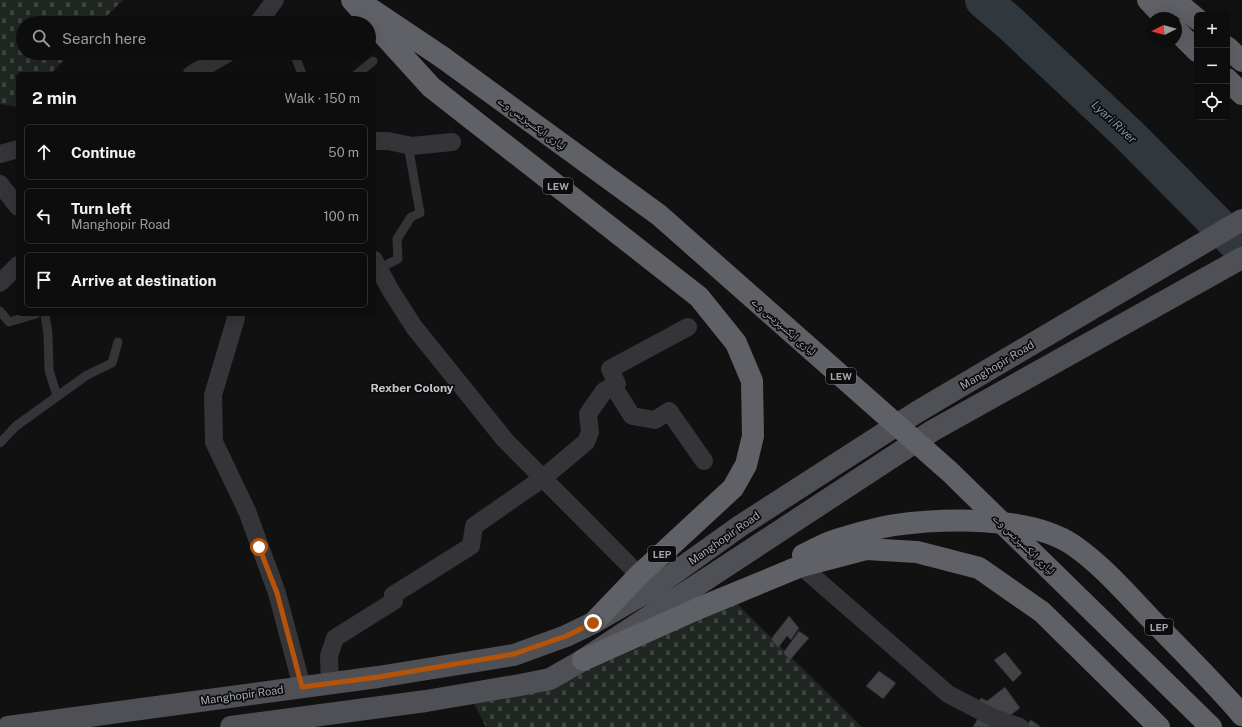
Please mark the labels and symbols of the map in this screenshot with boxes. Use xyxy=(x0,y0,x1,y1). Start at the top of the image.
north arrow xyxy=(1146,12,1182,48)
street label: لیاری ایکسپریس وے xyxy=(495,94,568,153)
water label: Lyari River xyxy=(1089,98,1140,147)
road number: LEW xyxy=(543,178,573,194)
street label: لیاری ایکسپریس وے xyxy=(749,295,819,358)
street label: Manghopir Road xyxy=(958,338,1036,392)
road number: LEW xyxy=(826,368,856,384)
district label: Rexber Colony xyxy=(370,381,454,395)
street label: Manghopir Road xyxy=(686,509,762,567)
street label: لیاری ایکسپریس وے xyxy=(990,511,1057,577)
route start xyxy=(250,538,268,556)
road number: LEP xyxy=(648,546,676,562)
route end xyxy=(584,614,602,632)
road number: LEP xyxy=(1145,619,1173,635)
street label: Manghopir Road xyxy=(200,683,284,707)

